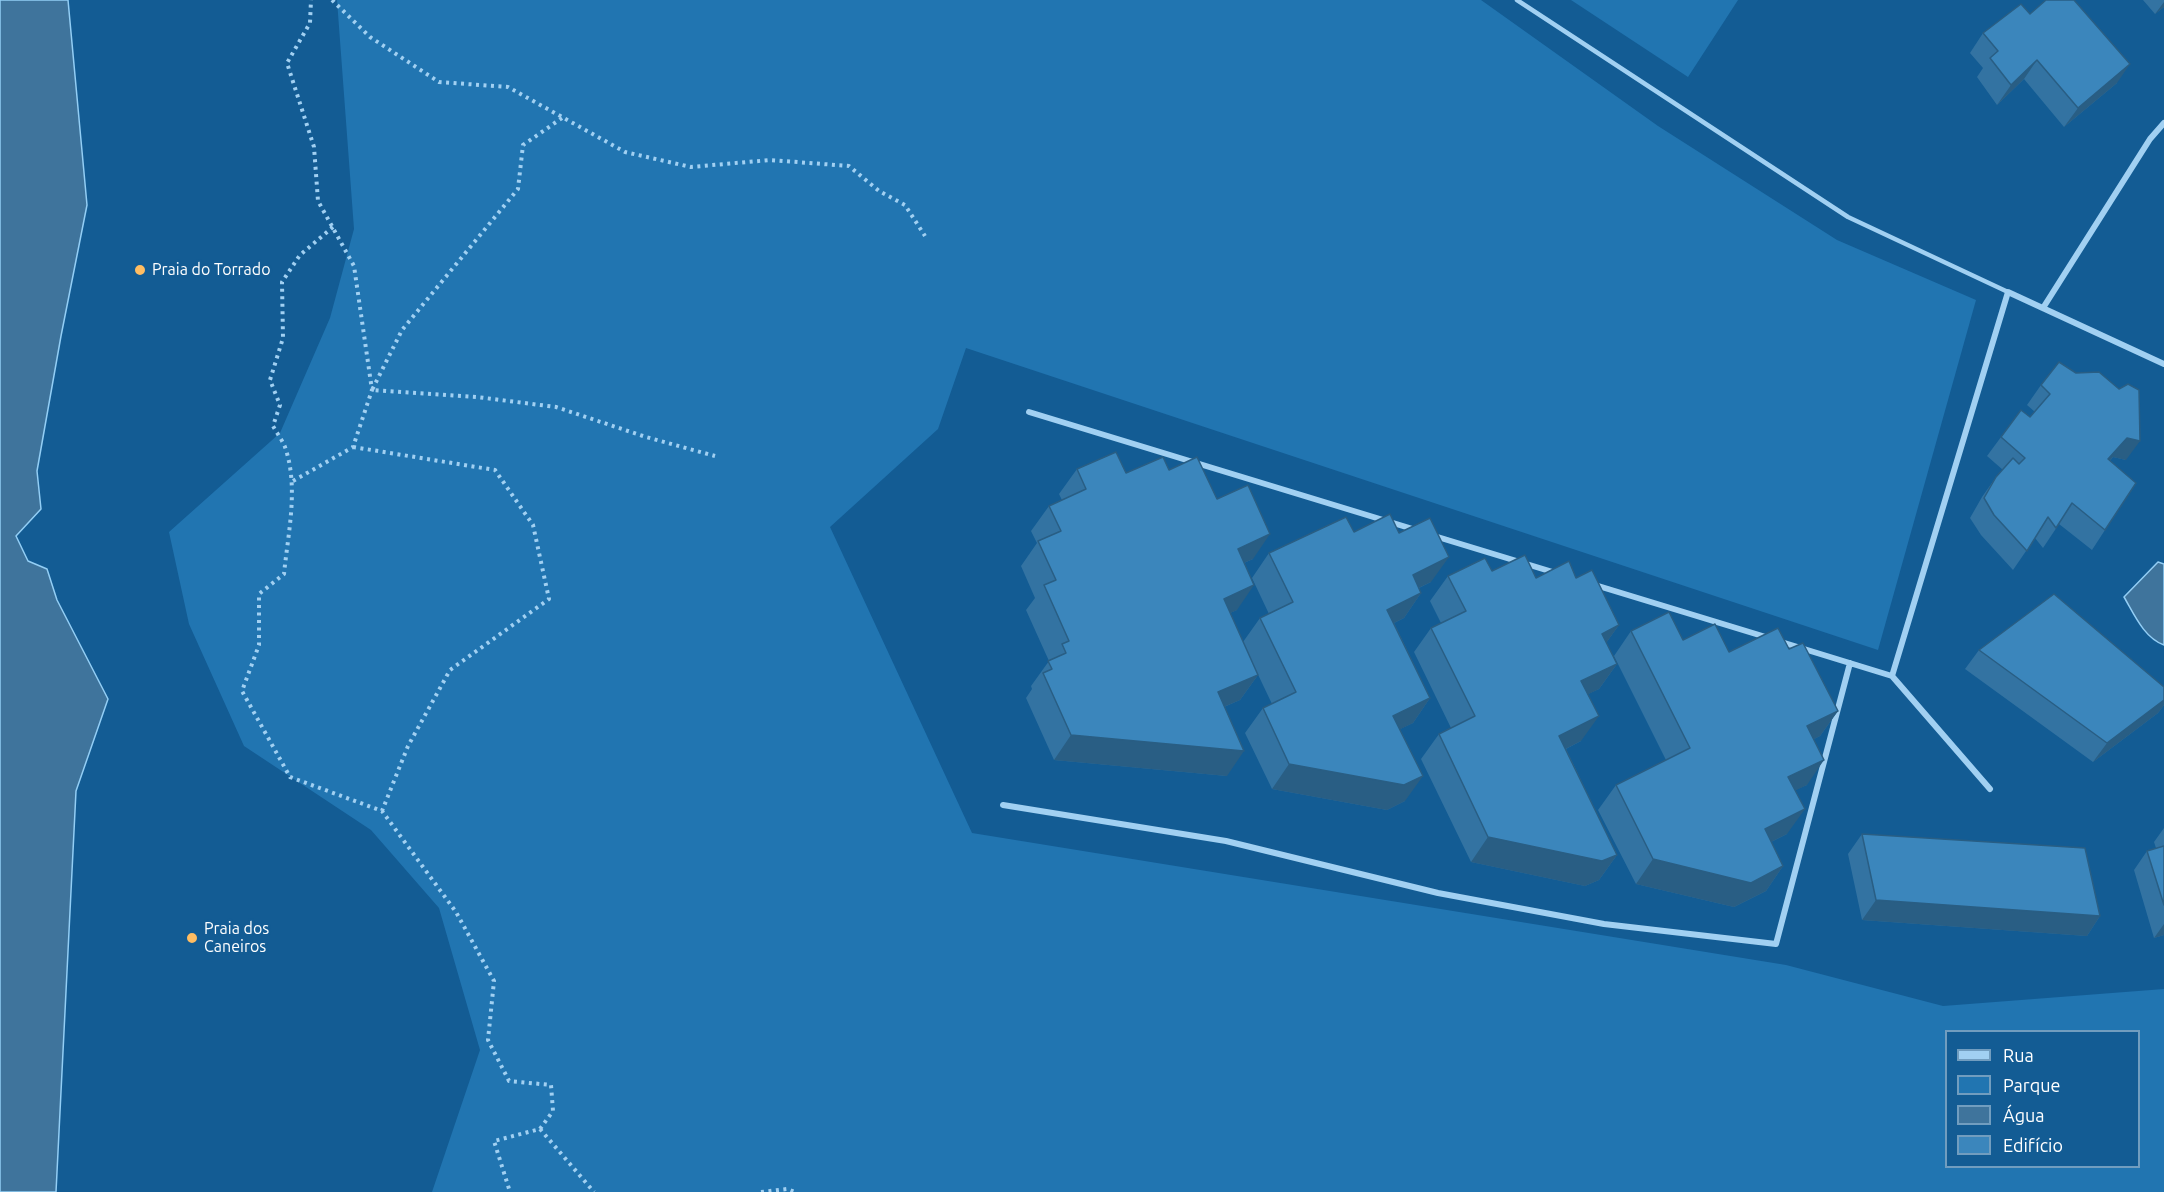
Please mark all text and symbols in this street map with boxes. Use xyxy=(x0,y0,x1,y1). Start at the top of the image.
place label: Praia do Torrado xyxy=(152,260,271,280)
marker: Praia do Torrado xyxy=(133,263,147,277)
place label: Praia dos Caneiros xyxy=(204,919,269,957)
marker: Praia dos Caneiros xyxy=(185,931,199,945)
legend xyxy=(1945,1030,2140,1168)
text: Rua xyxy=(2003,1045,2034,1065)
text: Parque xyxy=(2003,1075,2060,1095)
text: Água xyxy=(2003,1105,2045,1125)
text: Edifício xyxy=(2003,1135,2063,1155)

